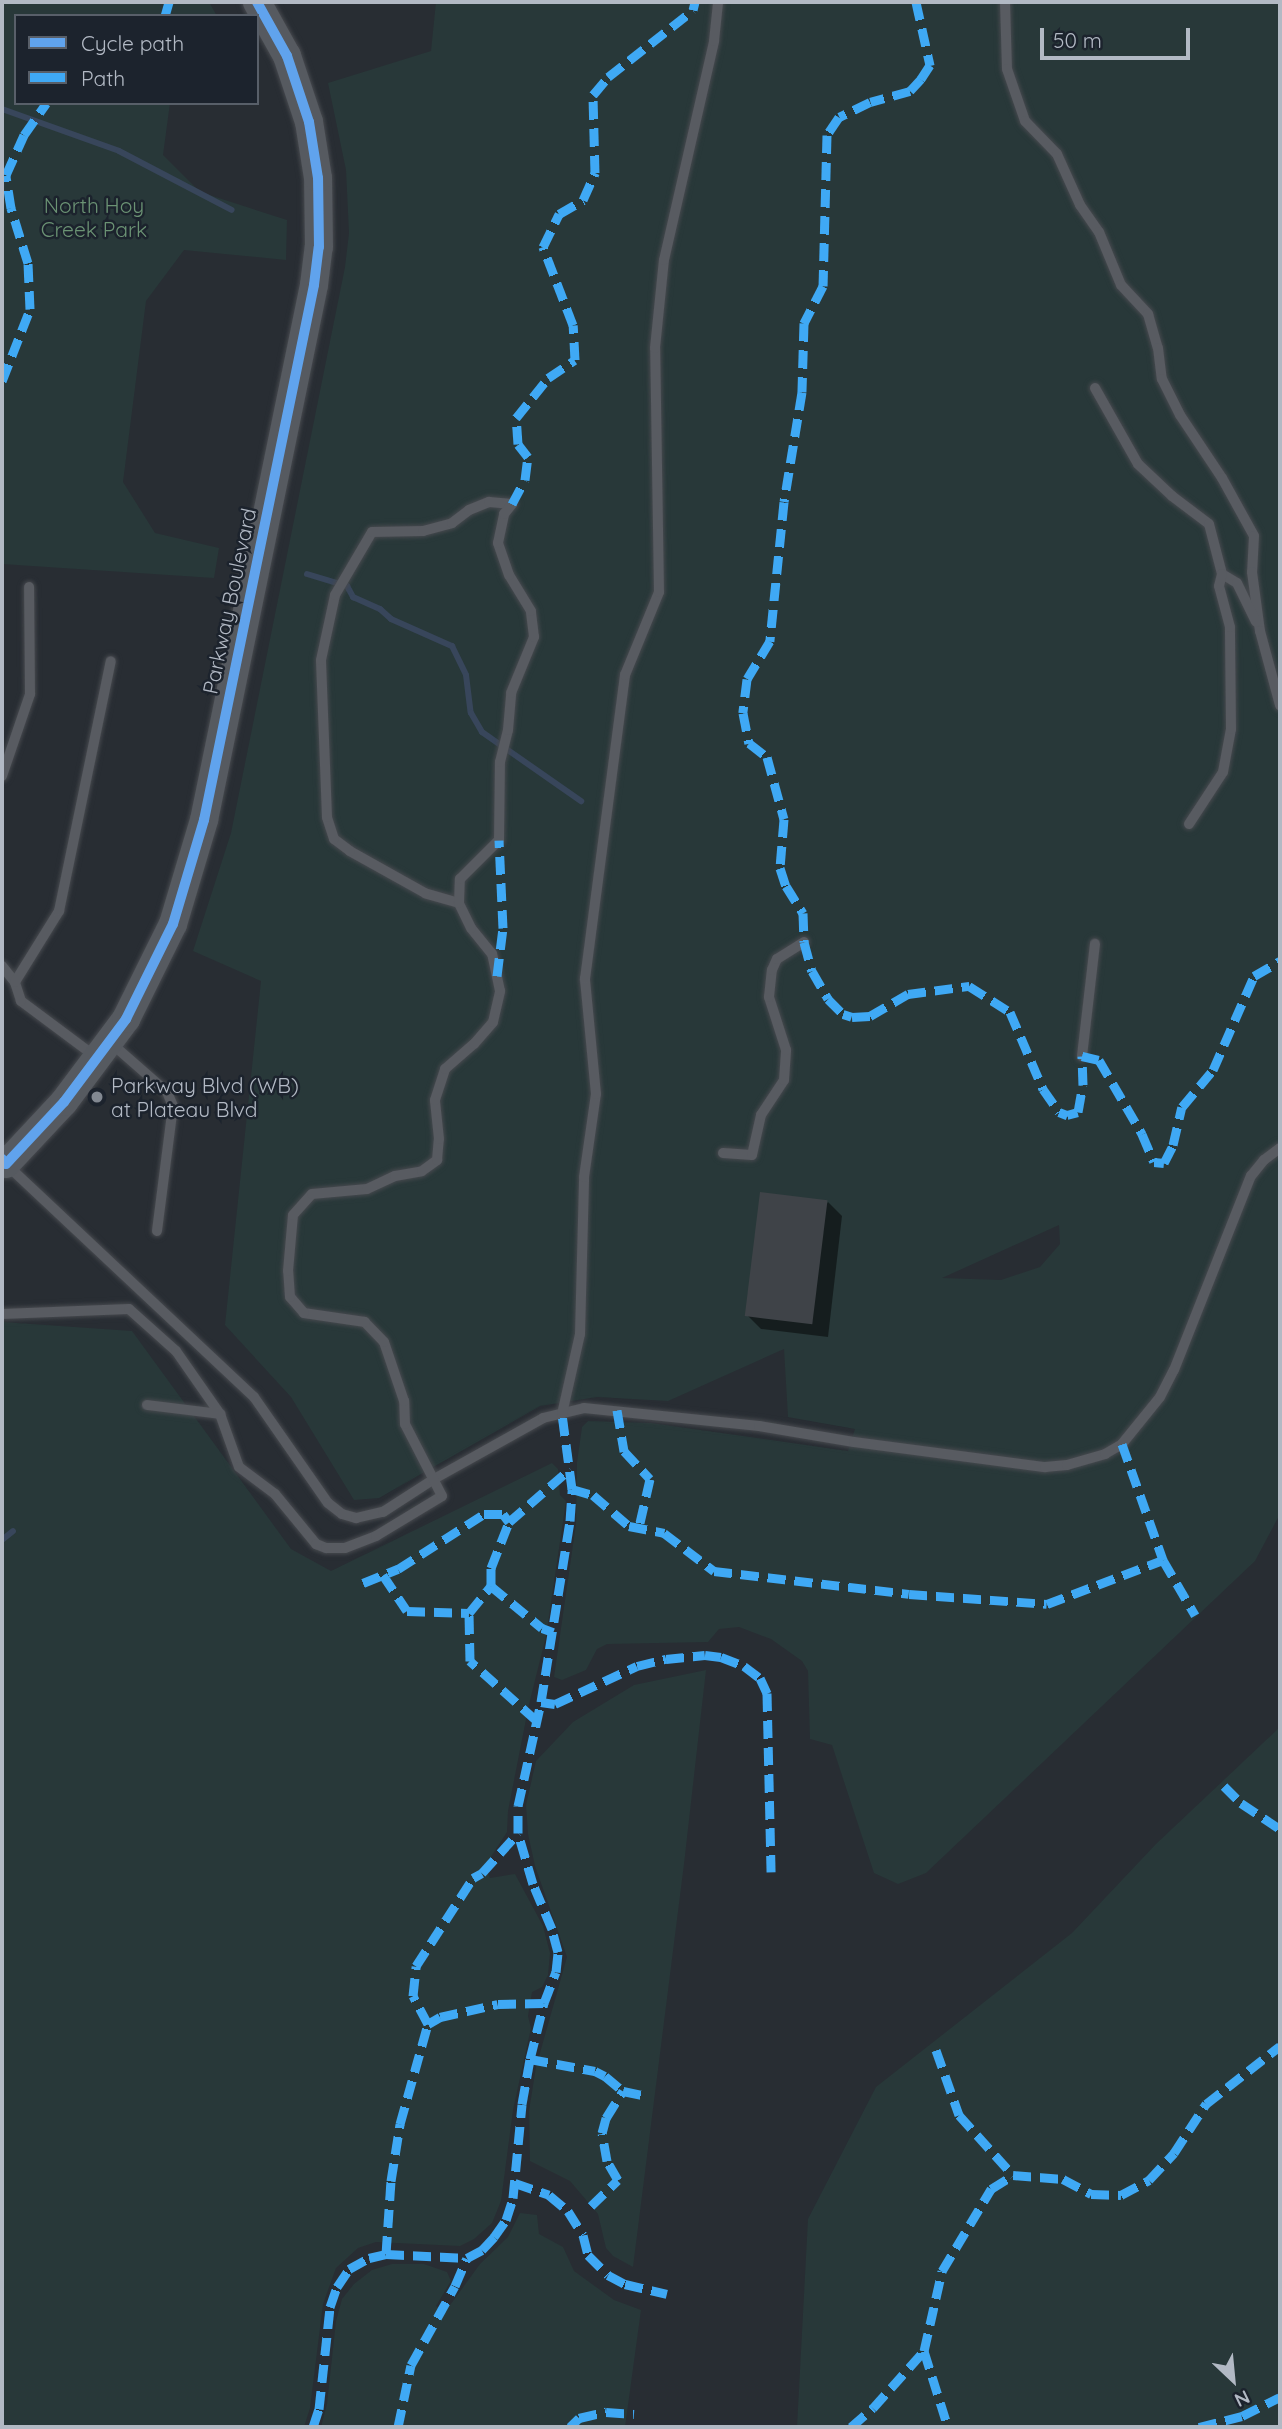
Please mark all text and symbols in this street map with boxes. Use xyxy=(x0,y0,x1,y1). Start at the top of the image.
legend xyxy=(14,14,259,105)
scale bar xyxy=(1044,14,1194,58)
text: 50 m xyxy=(1053,27,1102,53)
text: Cycle path xyxy=(81,30,184,56)
text: Path xyxy=(81,65,125,91)
park label: North Hoy Creek Park xyxy=(41,192,147,242)
street label: Parkway Boulevard xyxy=(197,506,261,696)
place label: Parkway Blvd (WB) at Plateau Blvd xyxy=(111,1072,299,1122)
marker: Parkway Blvd (WB) at Plateau Blvd xyxy=(89,1089,105,1105)
north arrow xyxy=(1198,2345,1268,2415)
text: N xyxy=(1231,2385,1254,2413)

